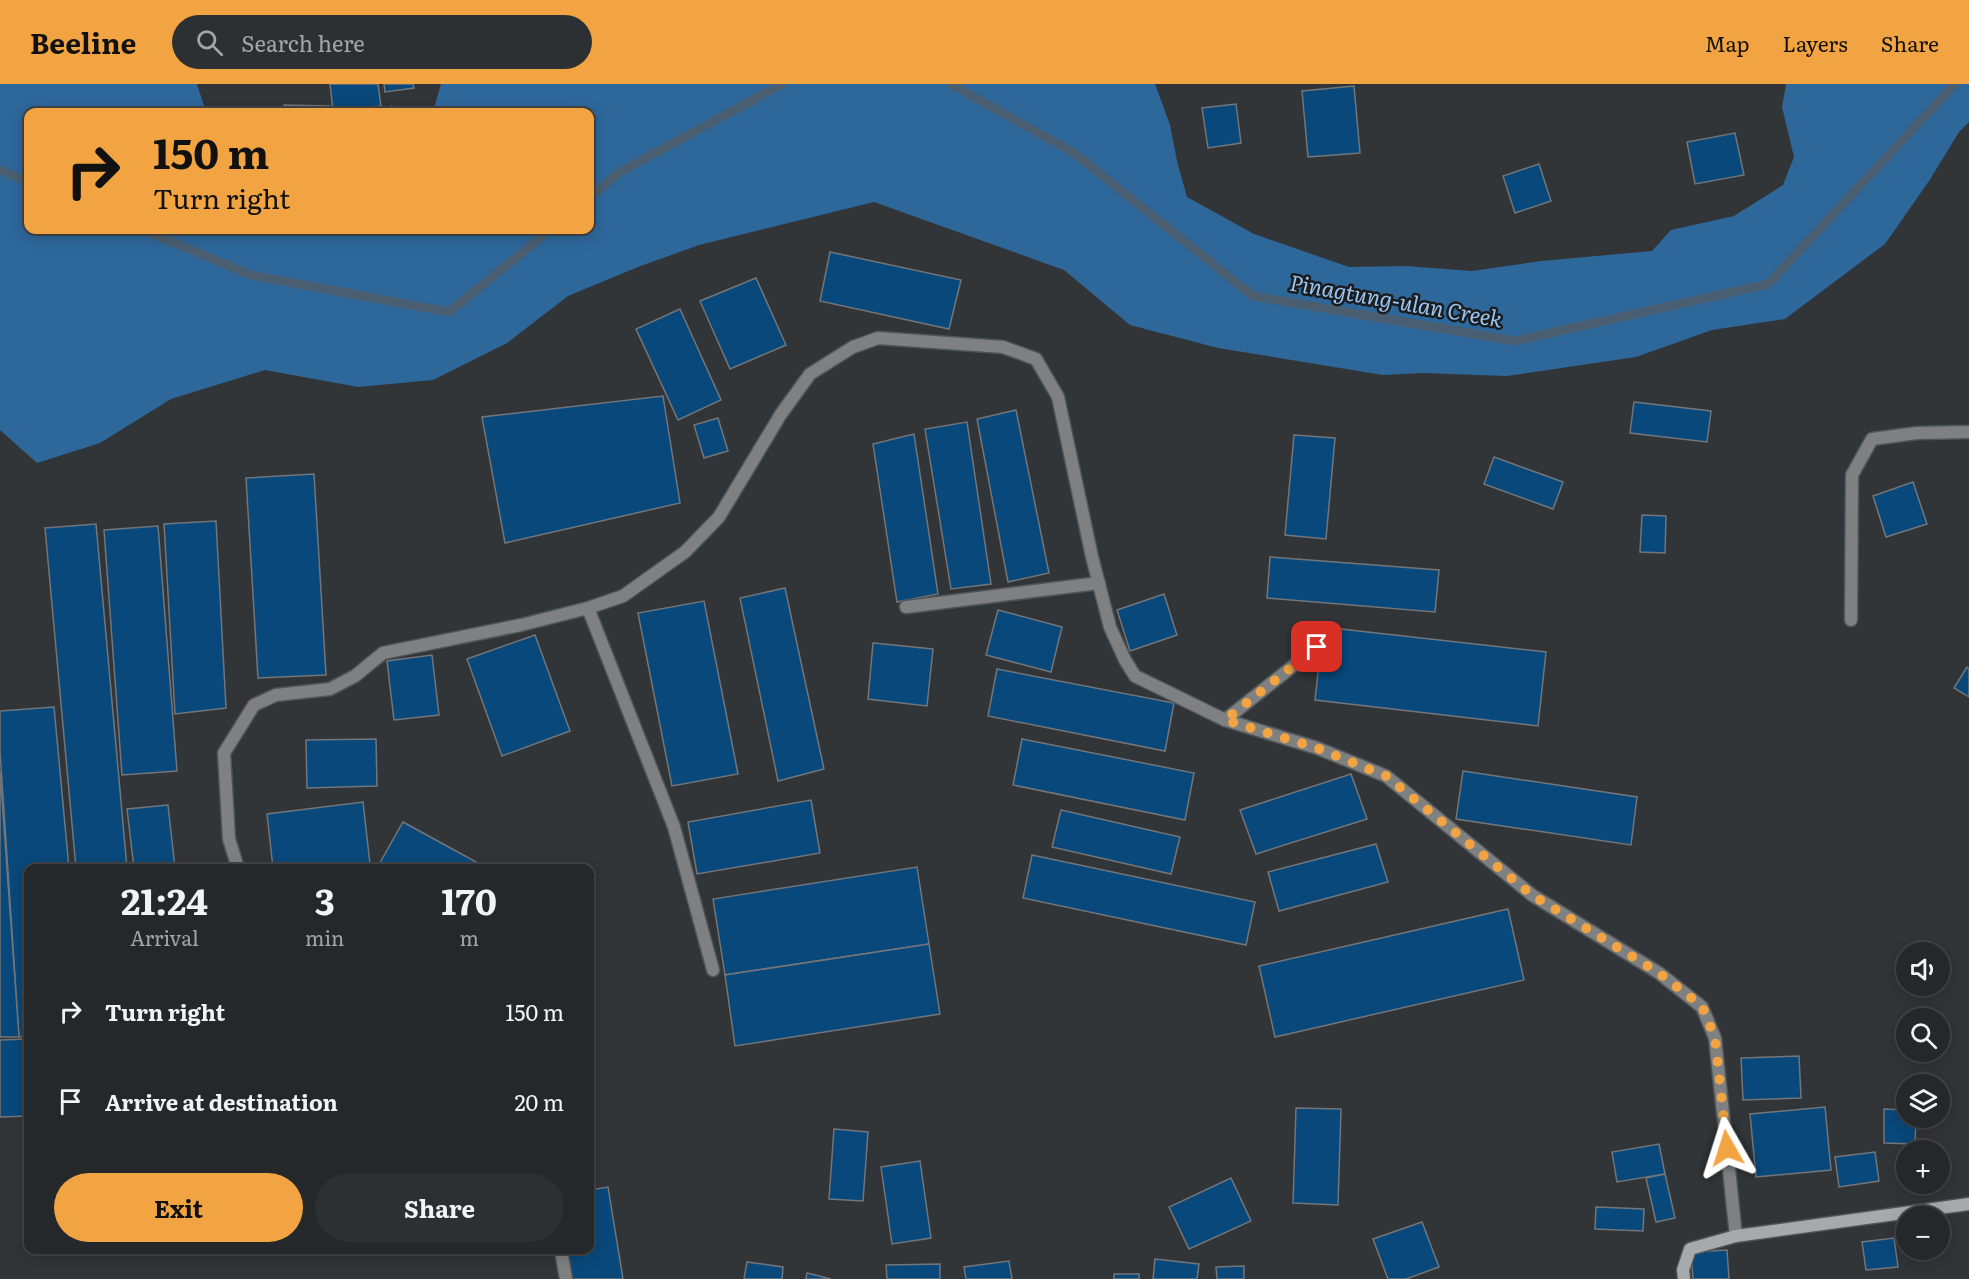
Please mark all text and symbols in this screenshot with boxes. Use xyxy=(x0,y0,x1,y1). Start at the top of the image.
search box xyxy=(172,15,592,69)
text: Beeline xyxy=(30,21,136,63)
icon: search xyxy=(193,26,226,59)
text: Search here xyxy=(241,26,365,59)
text: Map xyxy=(1705,27,1750,58)
text: Layers xyxy=(1783,27,1848,58)
text: Share xyxy=(1881,27,1939,58)
text: 150 m xyxy=(153,120,269,182)
icon: right xyxy=(54,132,132,210)
text: Turn right xyxy=(153,177,290,217)
water label: Pinagtung-ulan Creek xyxy=(1287,265,1505,334)
pin xyxy=(1291,621,1342,672)
icon: arrive xyxy=(1300,630,1333,663)
text: 21:24 xyxy=(121,873,208,926)
text: 3 xyxy=(315,873,335,926)
text: 170 xyxy=(441,873,497,926)
text: Arrival xyxy=(130,922,199,952)
text: min xyxy=(305,922,344,952)
text: m xyxy=(459,922,479,952)
map controls xyxy=(1896,942,1950,1260)
button: sound xyxy=(1896,942,1950,996)
icon: right xyxy=(54,995,87,1028)
text: Turn right xyxy=(105,995,225,1028)
text: 150 m xyxy=(505,995,564,1028)
button: search xyxy=(1896,1008,1950,1062)
button: layers xyxy=(1896,1074,1950,1128)
icon: arrive xyxy=(54,1085,87,1118)
text: Arrive at destination xyxy=(105,1085,338,1118)
text: 20 m xyxy=(514,1085,564,1118)
position arrow xyxy=(1695,1116,1759,1180)
button: + xyxy=(1896,1140,1950,1194)
button: Exit xyxy=(54,1173,303,1242)
button: Share xyxy=(315,1173,564,1242)
button: − xyxy=(1896,1206,1950,1260)

